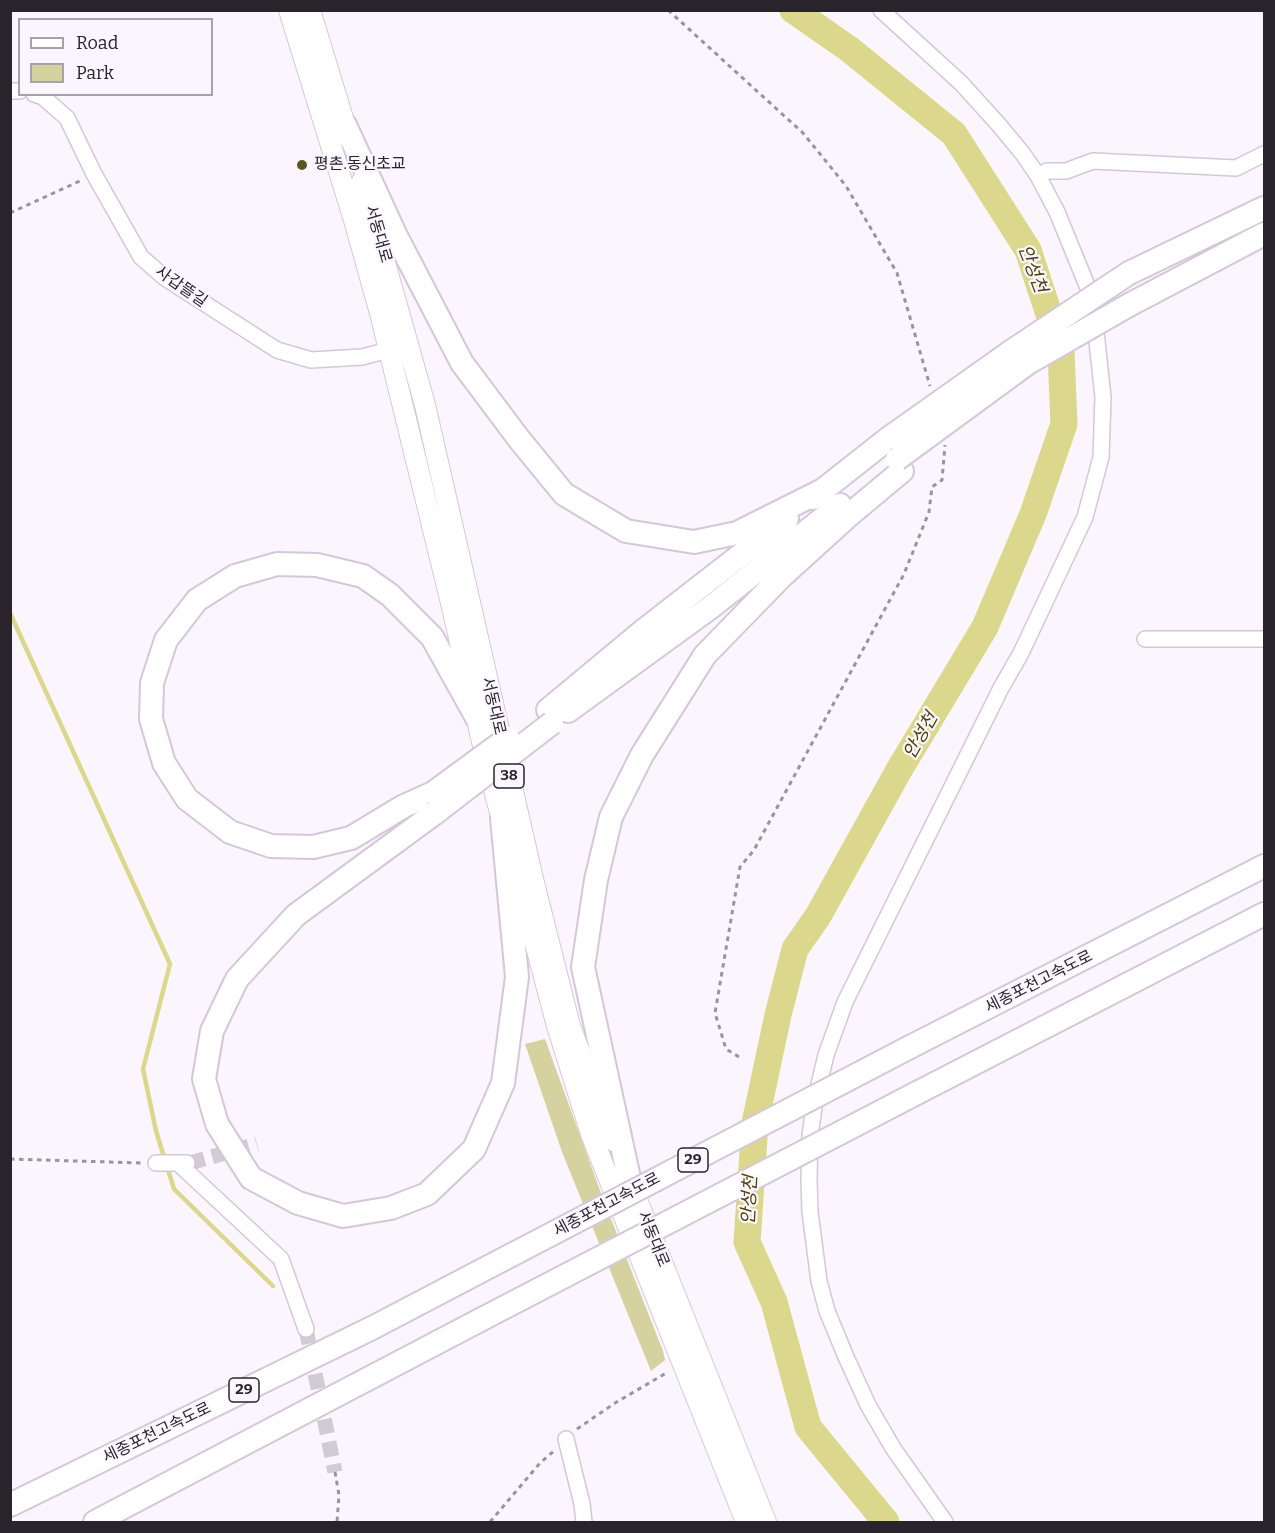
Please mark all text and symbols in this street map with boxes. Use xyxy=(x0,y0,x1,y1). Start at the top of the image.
legend xyxy=(18,18,213,96)
text: Road xyxy=(76,32,118,54)
text: Park xyxy=(76,62,114,84)
place label: 평촌.동신초교 xyxy=(314,155,406,175)
marker: 평촌.동신초교 xyxy=(295,158,309,172)
street label: 서동대로 xyxy=(361,203,395,265)
water label: 안성천 xyxy=(1013,242,1051,296)
street label: 사갑뜰길 xyxy=(151,262,211,312)
street label: 서동대로 xyxy=(477,675,509,737)
water label: 안성천 xyxy=(899,709,943,763)
road number: 38 xyxy=(494,764,524,788)
street label: 세종포천고속도로 xyxy=(982,947,1096,1017)
road number: 29 xyxy=(678,1148,708,1172)
street label: 세종포천고속도로 xyxy=(551,1169,663,1241)
water label: 안성천 xyxy=(738,1175,762,1225)
street label: 서동대로 xyxy=(633,1208,673,1270)
road number: 29 xyxy=(229,1378,259,1402)
street label: 세종포천고속도로 xyxy=(100,1399,214,1467)

